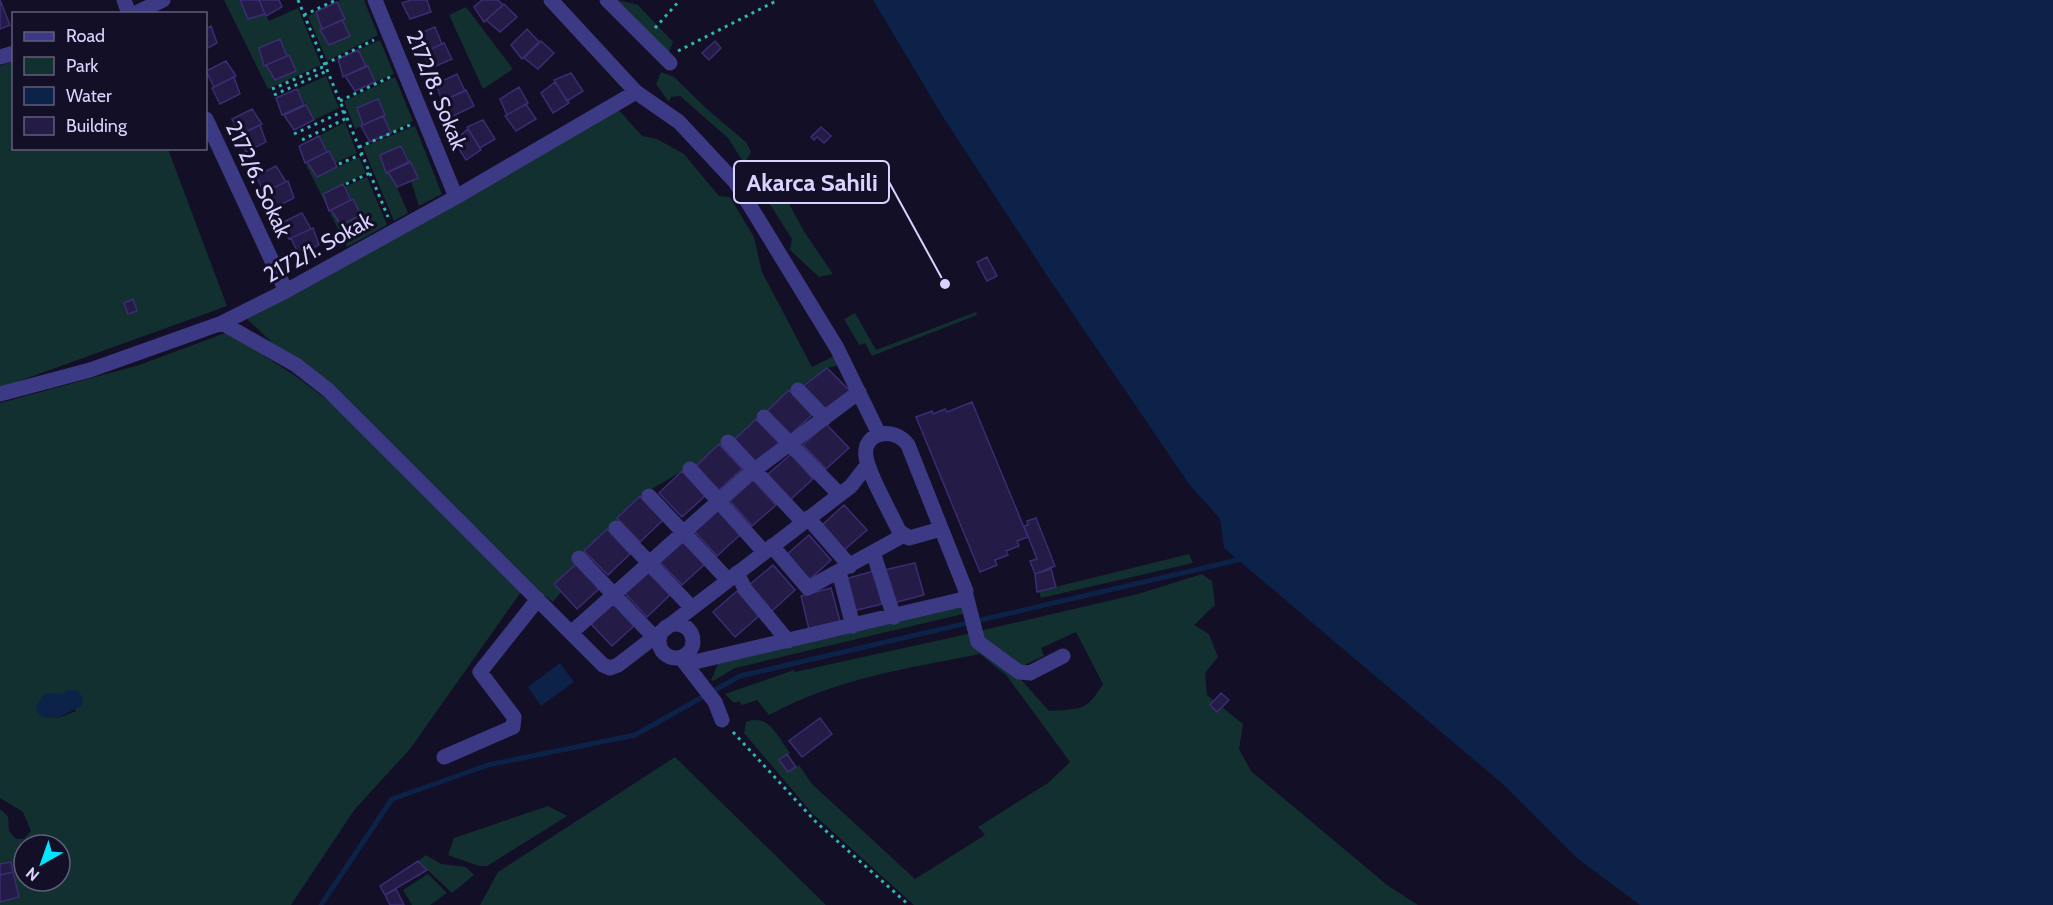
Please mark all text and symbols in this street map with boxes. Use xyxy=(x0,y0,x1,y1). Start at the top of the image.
legend xyxy=(12,12,207,150)
text: Road xyxy=(66,25,105,47)
street label: 2172/8. Sokak xyxy=(400,27,473,154)
text: Park xyxy=(66,55,99,77)
text: Water xyxy=(66,85,112,107)
text: Building xyxy=(66,115,128,137)
street label: 2172/6. Sokak xyxy=(220,117,297,242)
callout: Akarca Sahili xyxy=(734,161,889,203)
text: Akarca Sahili xyxy=(746,168,878,197)
street label: 2172/1. Sokak xyxy=(259,206,377,288)
north arrow xyxy=(12,833,72,893)
text: N xyxy=(22,863,43,885)

